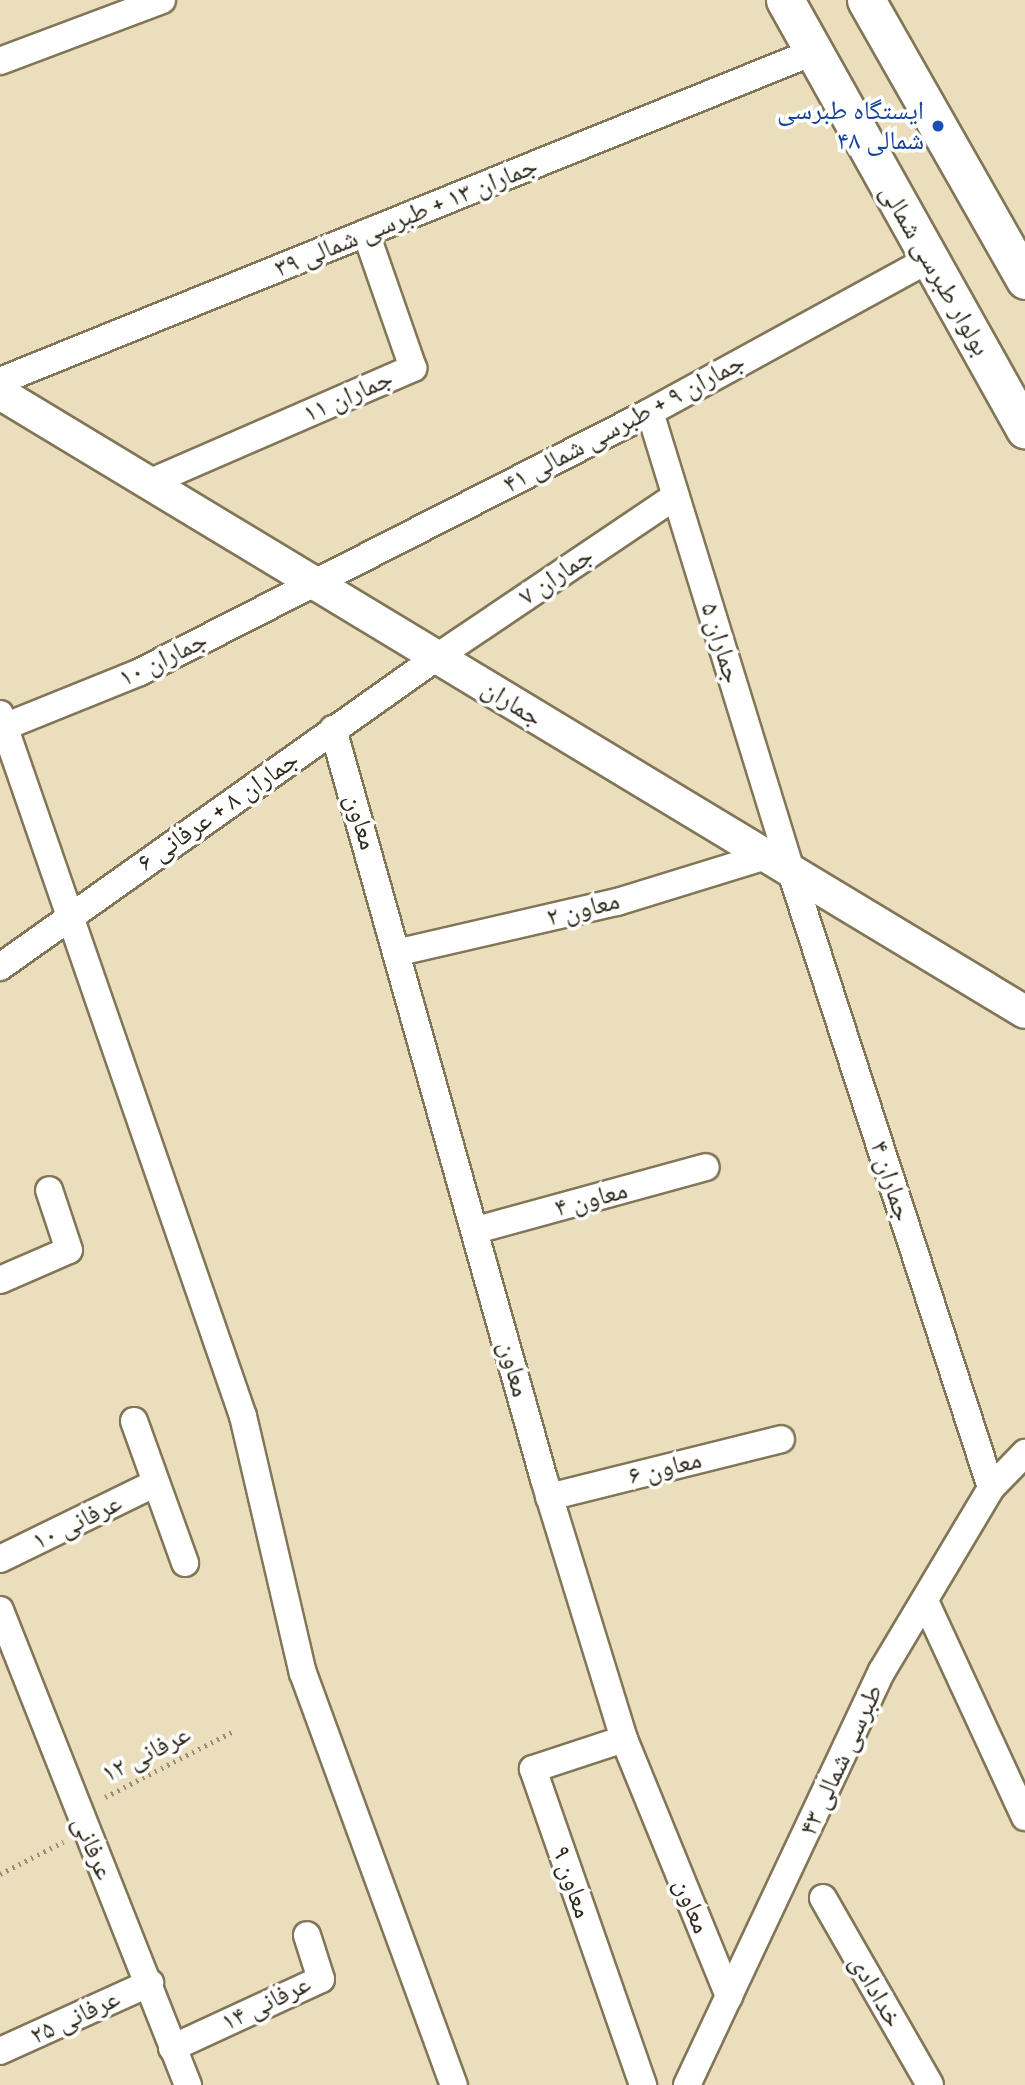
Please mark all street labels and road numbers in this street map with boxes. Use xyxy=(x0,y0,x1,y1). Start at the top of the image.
street label: جماران ۱۳ + طبرسی شمالی ۳۹ xyxy=(270,150,542,284)
street label: بولوار طبرسی شمالی xyxy=(873,179,997,361)
street label: جماران ۹ + طبرسی شمالی ۴۱ xyxy=(498,346,750,500)
street label: جماران ۱۱ xyxy=(298,363,398,429)
street label: جماران ۷ xyxy=(513,540,599,612)
street label: جماران ۵ xyxy=(694,599,748,687)
street label: جماران ۱۰ xyxy=(114,624,212,694)
street label: جماران xyxy=(476,672,548,734)
street label: جماران ۸ + عرفانی ۶ xyxy=(131,744,305,878)
street label: معاون xyxy=(338,790,384,854)
street label: معاون ۲ xyxy=(543,885,623,933)
street label: جماران ۴ xyxy=(863,1137,919,1225)
street label: معاون ۴ xyxy=(551,1174,631,1224)
street label: معاون xyxy=(492,1338,536,1400)
street label: معاون ۶ xyxy=(625,1444,705,1492)
street label: عرفانی ۱۰ xyxy=(27,1487,127,1557)
street label: طبرسی شمالی ۴۳ xyxy=(792,1680,890,1840)
street label: عرفانی ۱۲ xyxy=(96,1718,196,1790)
street label: عرفانی xyxy=(66,1811,120,1885)
street label: معاون ۹ xyxy=(545,1842,599,1922)
street label: معاون xyxy=(667,1874,717,1938)
street label: خدادادی xyxy=(843,1949,909,2033)
street label: عرفانی ۱۴ xyxy=(216,1968,316,2038)
street label: عرفانی ۲۵ xyxy=(25,1983,125,2051)

